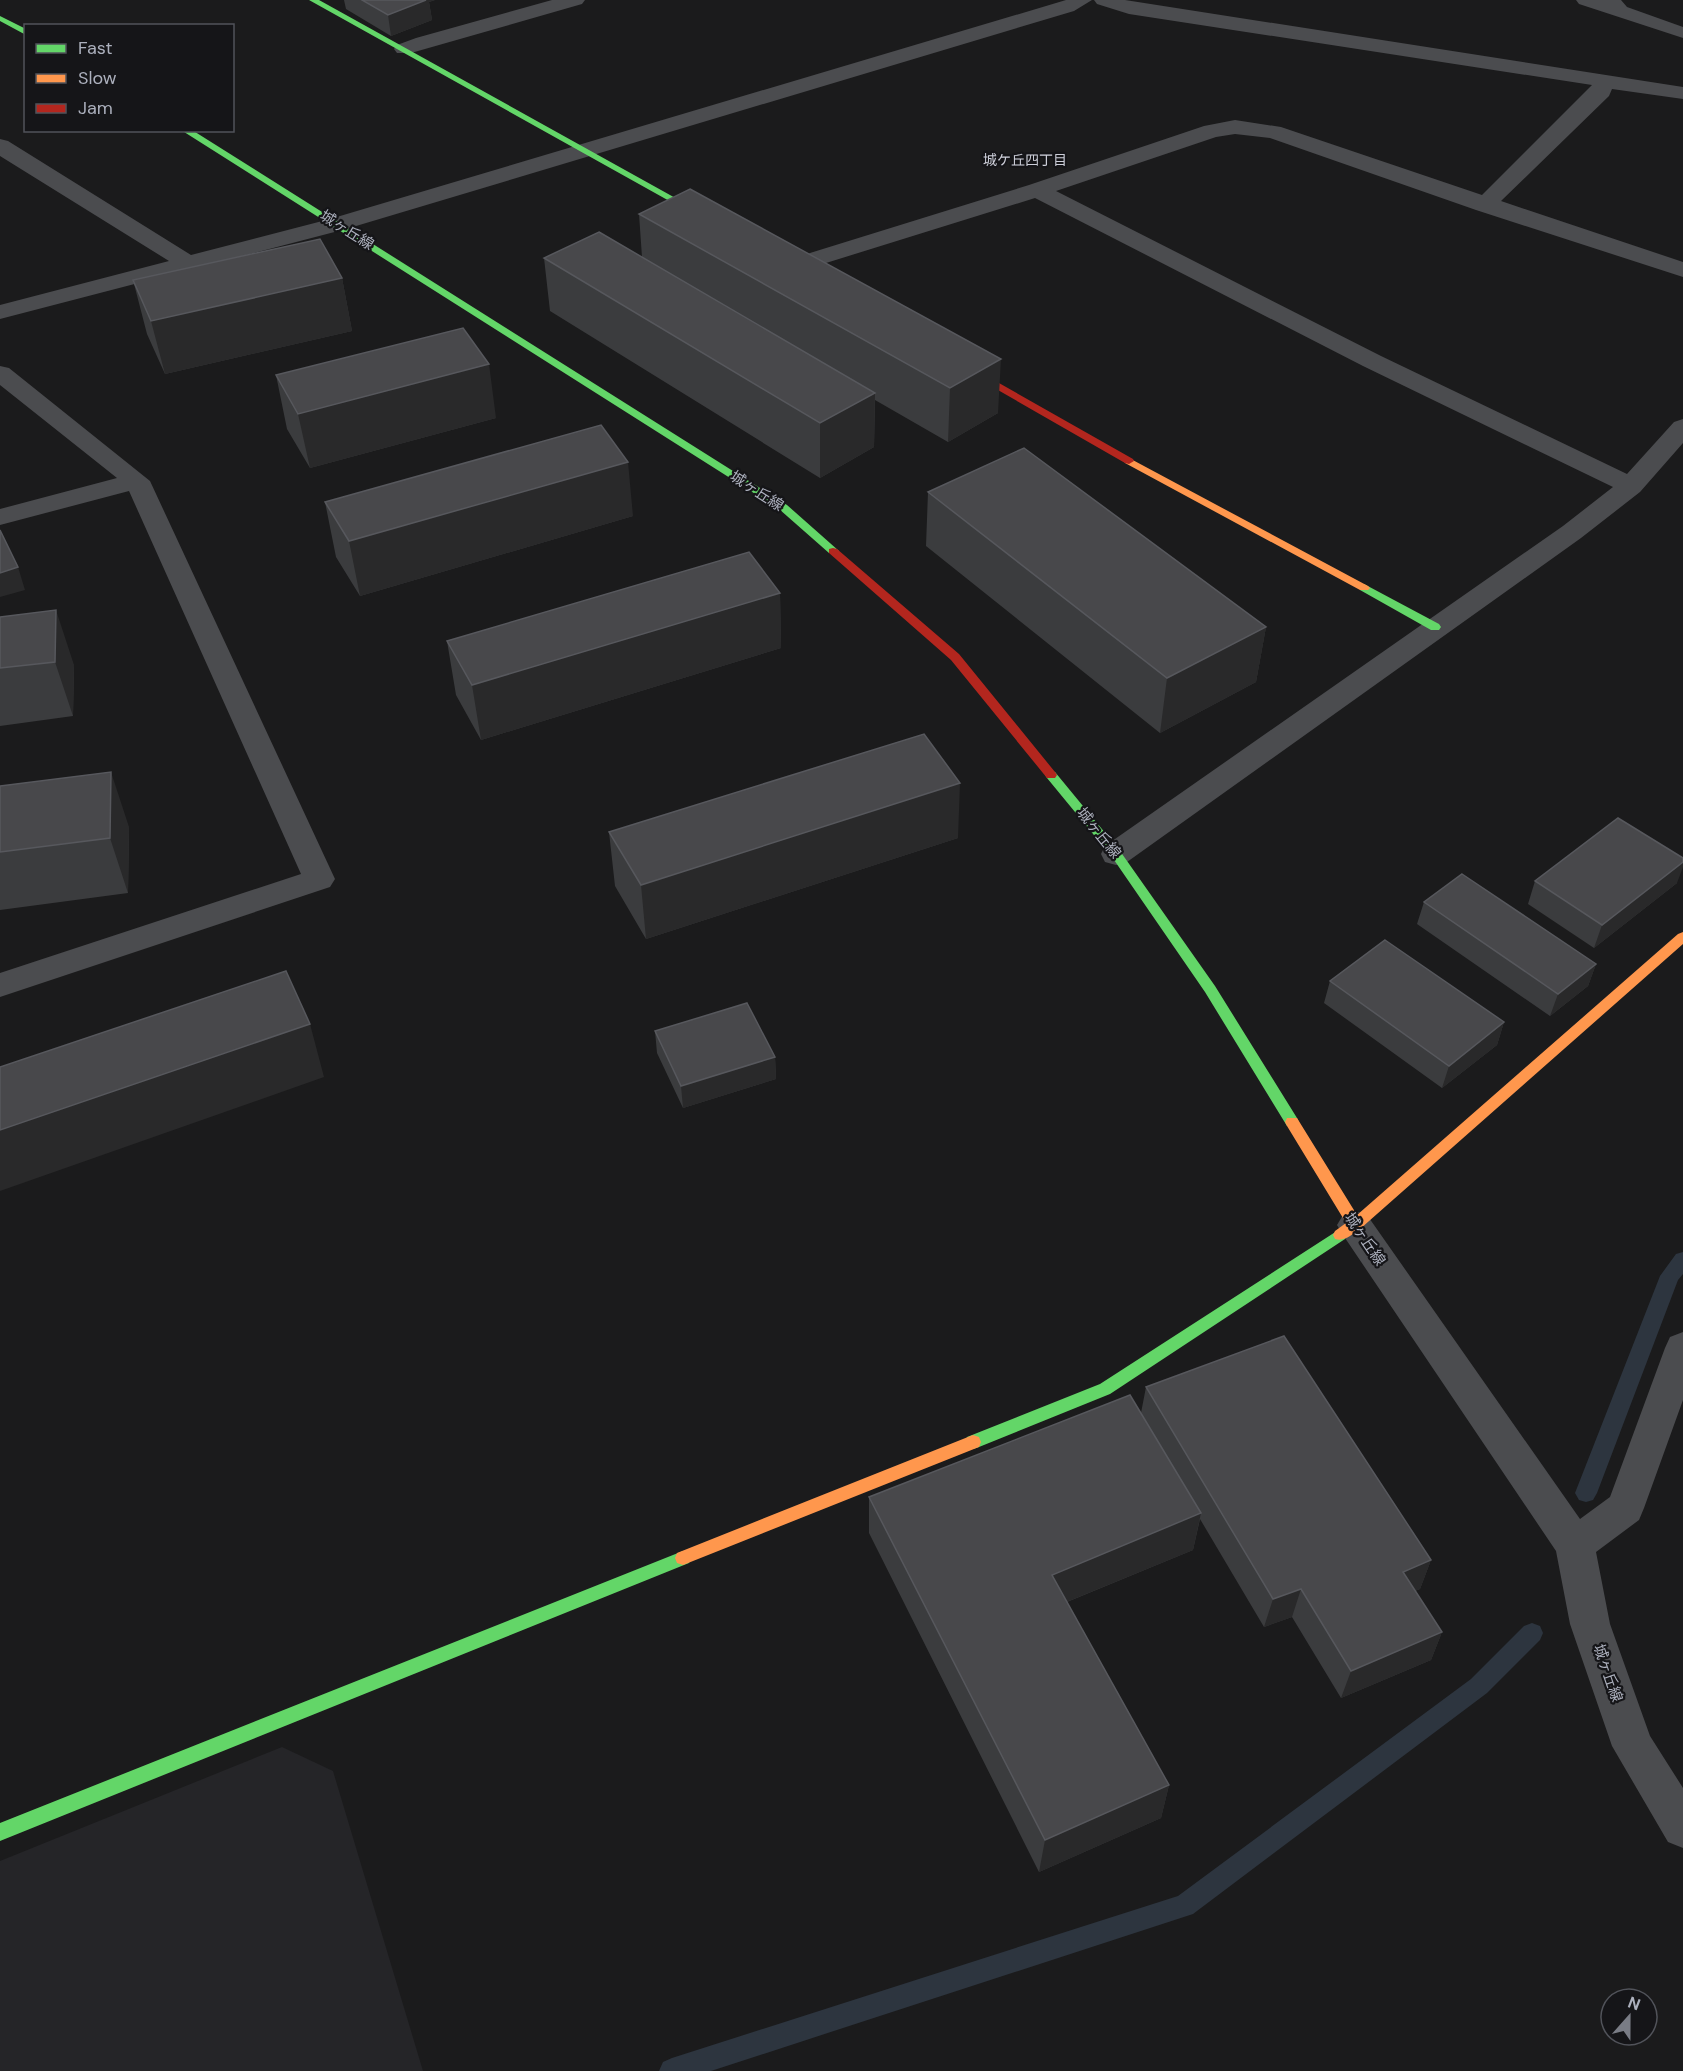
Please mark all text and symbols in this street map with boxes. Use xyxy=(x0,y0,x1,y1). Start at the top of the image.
legend xyxy=(24,24,234,132)
text: Fast xyxy=(78,36,113,60)
text: Slow xyxy=(78,66,117,90)
text: Jam xyxy=(78,96,113,120)
district label: 城ケ丘四丁目 xyxy=(983,151,1067,169)
street label: 城ヶ丘線 xyxy=(316,206,378,254)
street label: 城ヶ丘線 xyxy=(726,466,788,516)
street label: 城ヶ丘線 xyxy=(1072,803,1126,863)
street label: 城ヶ丘線 xyxy=(1340,1209,1390,1269)
street label: 城ヶ丘線 xyxy=(1589,1641,1627,1705)
north arrow xyxy=(1599,1987,1659,2047)
text: N xyxy=(1625,1992,1643,2015)

